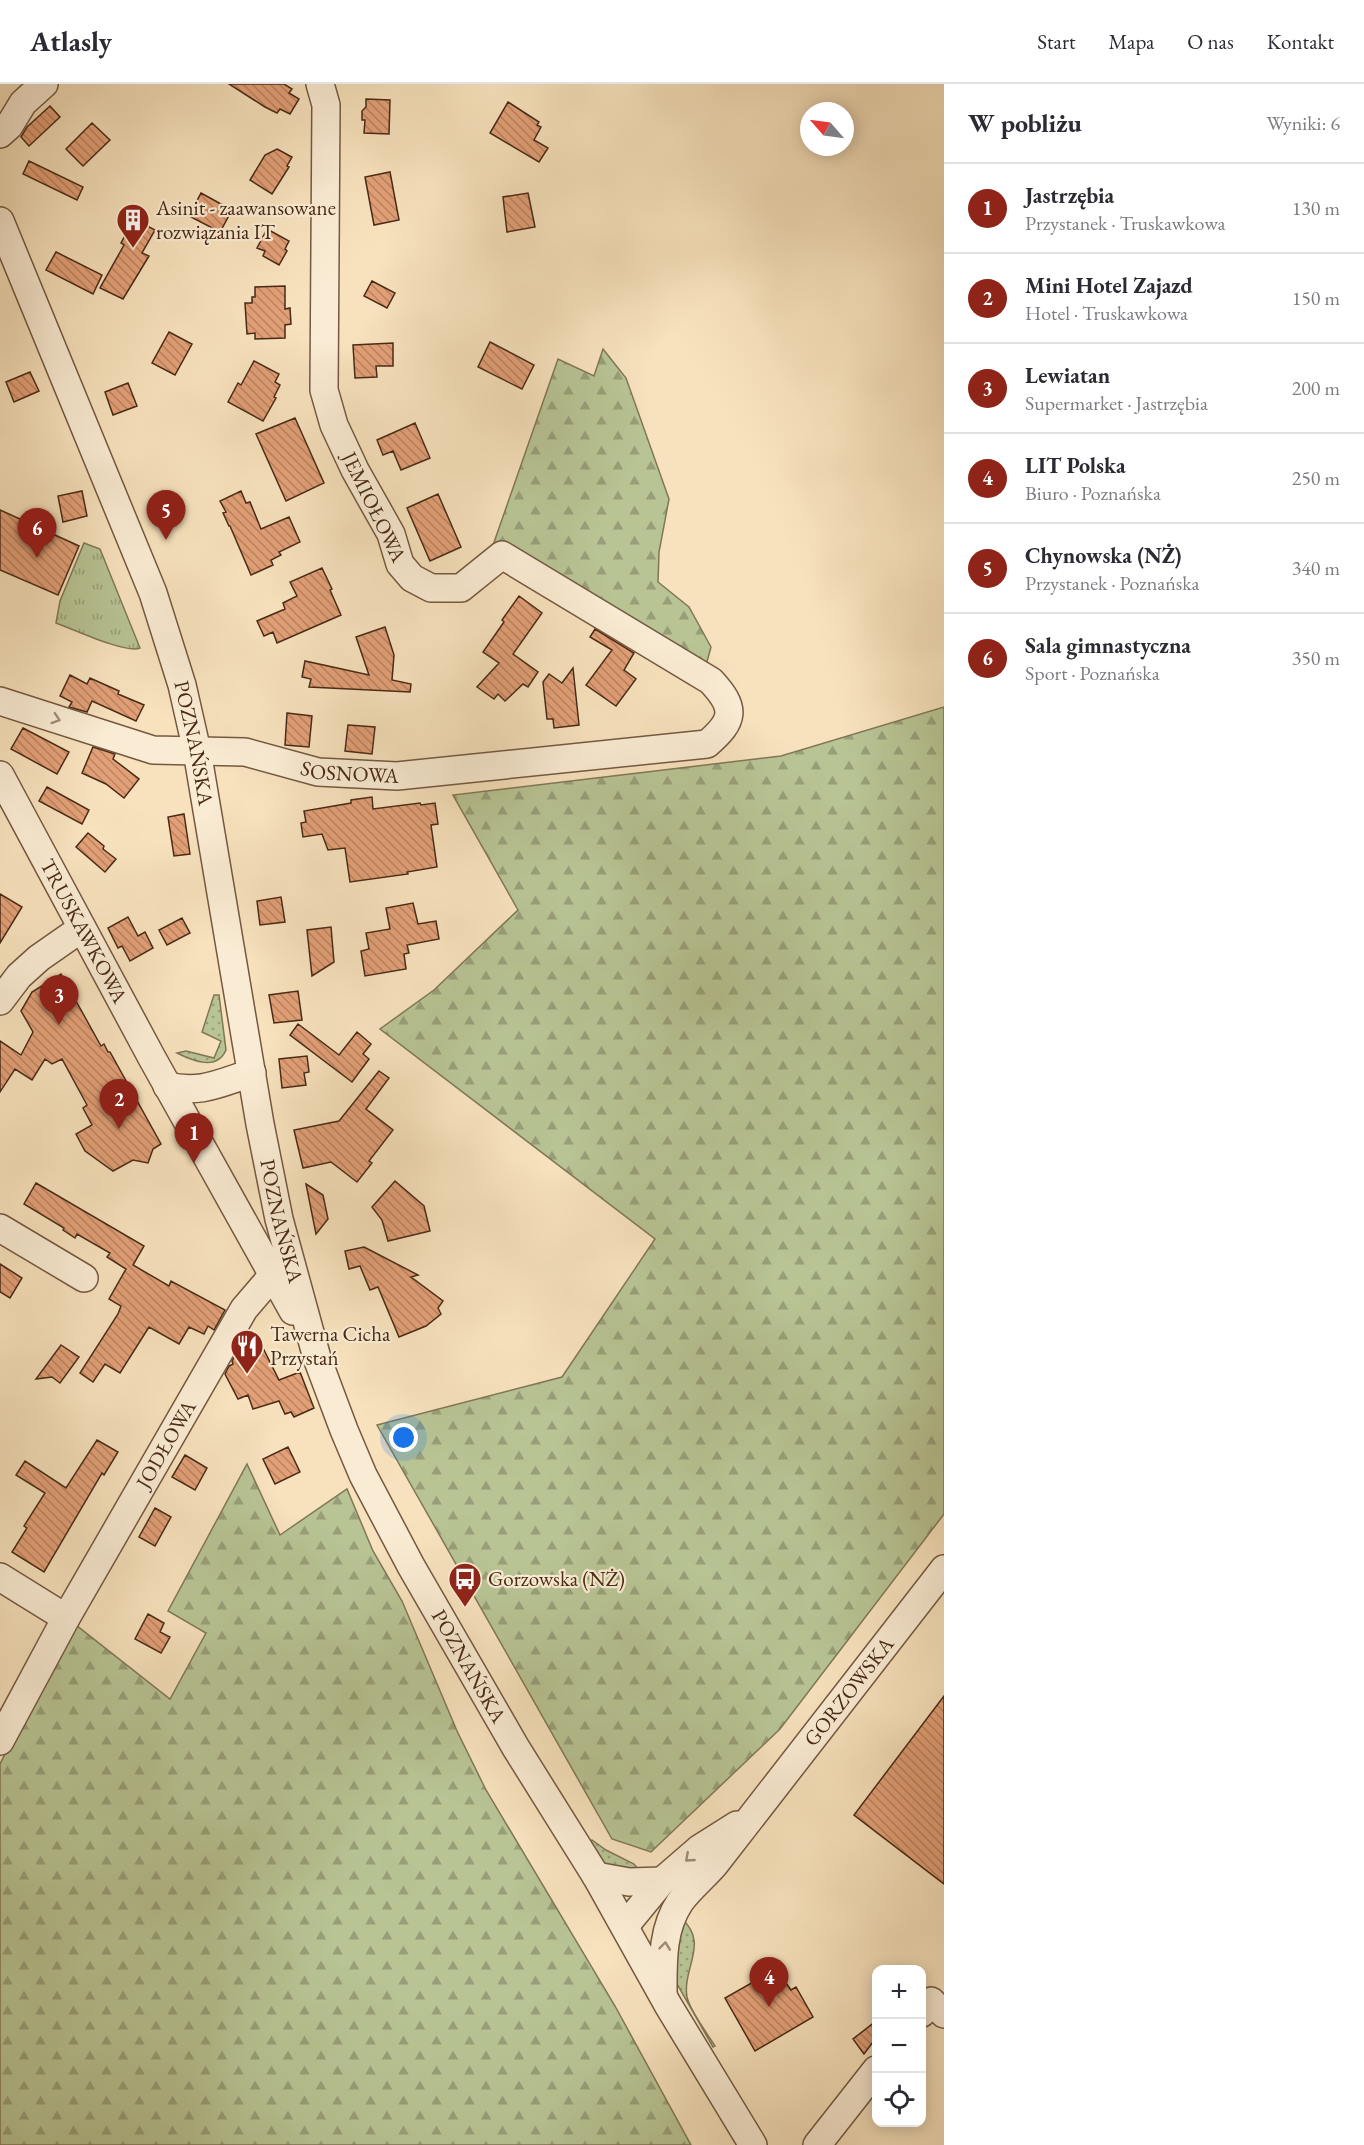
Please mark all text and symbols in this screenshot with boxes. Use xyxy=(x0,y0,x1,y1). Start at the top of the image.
text: Atlasly xyxy=(30,23,112,59)
text: Start xyxy=(1037,28,1076,55)
text: Mapa xyxy=(1109,28,1154,55)
text: O nas xyxy=(1187,28,1234,55)
text: Kontakt xyxy=(1267,28,1334,55)
north arrow xyxy=(800,102,854,156)
text: W pobliżu xyxy=(968,106,1082,140)
text: Wyniki: 6 xyxy=(1267,110,1340,136)
text: Jastrzębia xyxy=(1025,181,1114,210)
place label: Asinit - zaawansowane rozwiązania IT xyxy=(155,194,336,245)
text: 1 xyxy=(982,195,993,221)
text: 130 m xyxy=(1292,195,1340,221)
building icon: Asinit - zaawansowane rozwiązania IT xyxy=(115,202,151,249)
text: Przystanek · Truskawkowa xyxy=(1025,210,1226,236)
text: Mini Hotel Zajazd xyxy=(1025,271,1193,300)
text: 2 xyxy=(982,285,993,311)
text: 150 m xyxy=(1292,285,1340,311)
text: Hotel · Truskawkowa xyxy=(1025,300,1188,326)
text: Lewiatan xyxy=(1025,361,1110,390)
text: 3 xyxy=(982,375,993,401)
text: 200 m xyxy=(1292,375,1340,401)
text: Supermarket · Jastrzębia xyxy=(1025,390,1208,416)
street label: JEMIOŁOWA xyxy=(335,445,413,567)
text: LIT Polska xyxy=(1025,451,1126,480)
text: 4 xyxy=(982,465,993,491)
text: 250 m xyxy=(1292,465,1340,491)
text: Biuro · Poznańska xyxy=(1025,480,1161,506)
pin: 5 xyxy=(146,490,186,540)
pin: 6 xyxy=(18,508,57,558)
text: Chynowska (NŻ) xyxy=(1025,541,1182,570)
text: 5 xyxy=(982,555,993,581)
text: 340 m xyxy=(1292,555,1340,581)
text: Przystanek · Poznańska xyxy=(1025,570,1200,596)
text: Sala gimnastyczna xyxy=(1025,631,1191,660)
text: 6 xyxy=(982,645,993,671)
text: 350 m xyxy=(1292,645,1340,671)
text: Sport · Poznańska xyxy=(1025,660,1160,686)
street label: POZNAŃSKA xyxy=(168,678,220,808)
one-way arrow xyxy=(50,711,61,724)
street label: SOSNOWA xyxy=(298,754,400,789)
street label: TRUSKAWKOWA xyxy=(34,854,134,1008)
pin: 3 xyxy=(40,976,78,1025)
pin: 2 xyxy=(100,1080,138,1129)
pin: 1 xyxy=(174,1114,214,1163)
street label: POZNAŃSKA xyxy=(254,1157,310,1286)
place label: Tawerna Cicha Przystań xyxy=(270,1320,391,1371)
restaurant icon: Tawerna Cicha Przystań xyxy=(229,1328,265,1375)
street label: JODŁOWA xyxy=(129,1395,202,1495)
your location xyxy=(389,1423,418,1452)
bus stop icon: Gorzowska (NŻ) xyxy=(447,1561,483,1608)
place label: Gorzowska (NŻ) xyxy=(488,1565,625,1592)
street label: POZNAŃSKA xyxy=(426,1604,513,1728)
street label: GORZOWSKA xyxy=(797,1631,900,1752)
one-way arrow xyxy=(685,1851,696,1862)
one-way arrow xyxy=(658,1942,670,1951)
pin: 4 xyxy=(750,1958,788,2007)
map controls xyxy=(872,1965,926,2127)
button: + xyxy=(872,1965,926,2019)
button: − xyxy=(872,2019,926,2073)
button: locate xyxy=(872,2073,926,2127)

